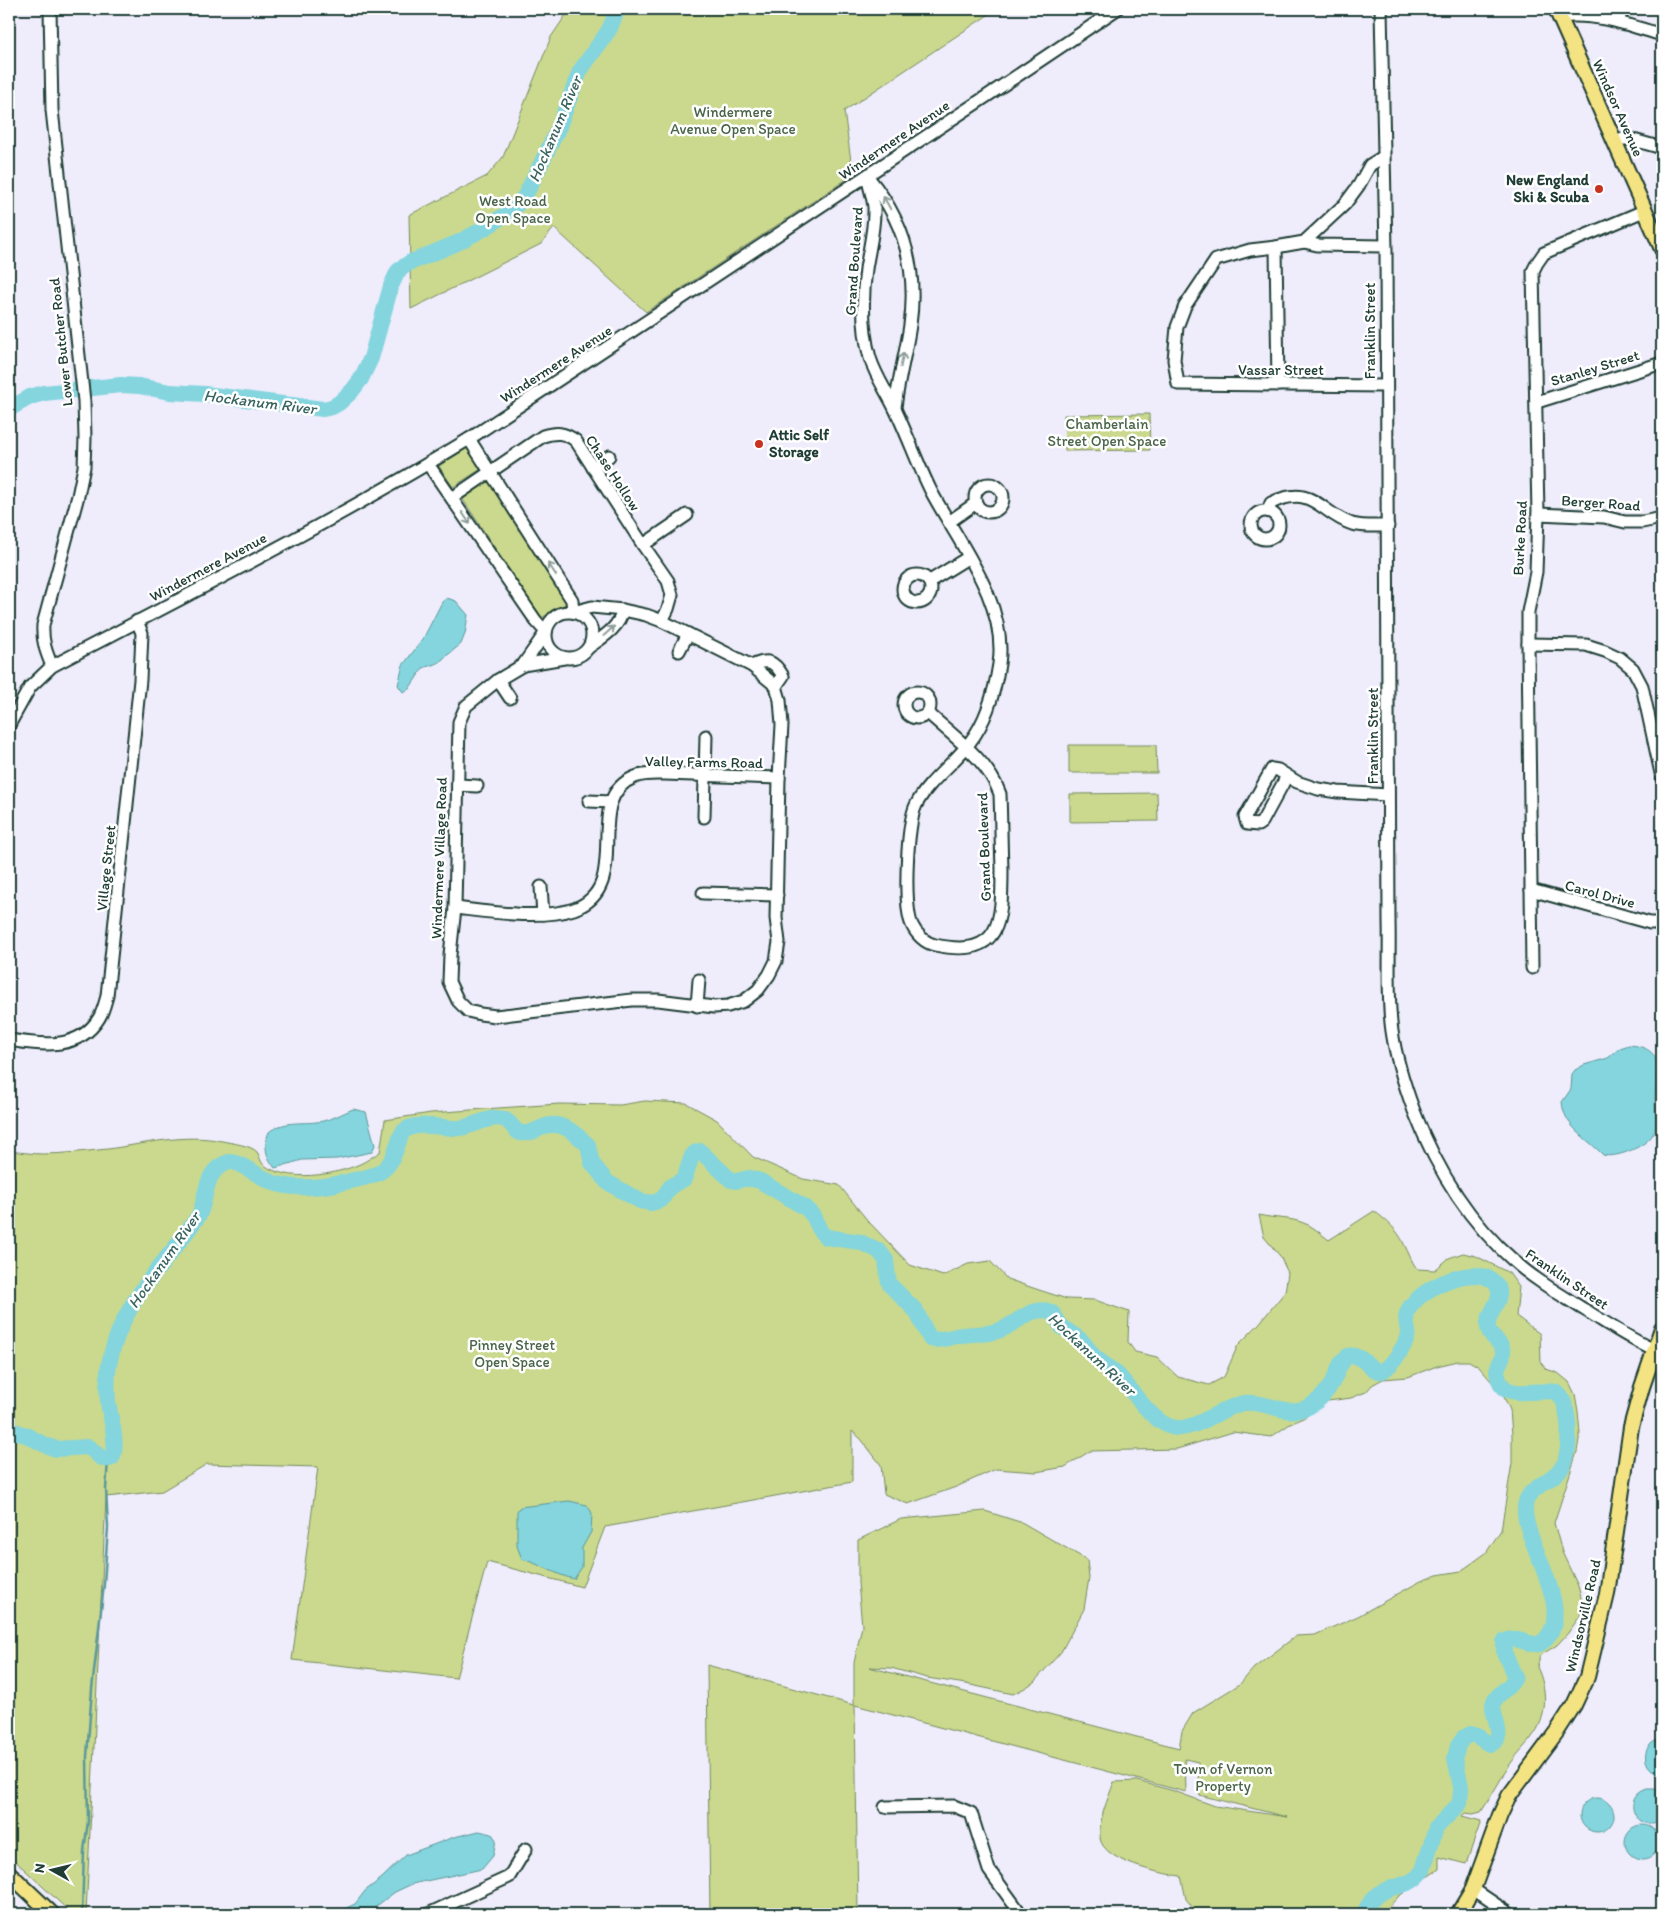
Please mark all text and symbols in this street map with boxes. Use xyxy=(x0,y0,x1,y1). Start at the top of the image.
street label: Windsor Avenue xyxy=(1589,57,1647,159)
water label: Hockanum River xyxy=(524,72,586,185)
street label: Windermere Avenue xyxy=(835,96,953,184)
park label: Windermere Avenue Open Space xyxy=(670,103,796,138)
place label: New England Ski & Scuba xyxy=(1506,171,1590,206)
marker: New England Ski & Scuba xyxy=(1593,183,1605,195)
park label: West Road Open Space xyxy=(475,192,551,227)
one-way arrow xyxy=(882,196,892,211)
street label: Grand Boulevard xyxy=(841,205,867,316)
street label: Lower Butcher Road xyxy=(45,276,77,407)
street label: Franklin Street xyxy=(1361,282,1379,379)
street label: Windermere Avenue xyxy=(497,321,615,407)
street label: Stanley Street xyxy=(1549,346,1642,390)
one-way arrow xyxy=(898,352,908,368)
street label: Vassar Street xyxy=(1238,361,1324,379)
water label: Hockanum River xyxy=(203,386,319,419)
park label: Chamberlain Street Open Space xyxy=(1048,415,1166,450)
place label: Attic Self Storage xyxy=(768,426,829,462)
street label: Chase Hollow xyxy=(582,432,644,514)
marker: Attic Self Storage xyxy=(753,438,765,450)
street label: Berger Road xyxy=(1561,491,1642,515)
street label: Burke Road xyxy=(1509,500,1531,576)
one-way arrow xyxy=(461,511,471,525)
street label: Windermere Avenue xyxy=(146,529,270,605)
one-way arrow xyxy=(547,563,557,577)
one-way arrow xyxy=(603,625,616,637)
street label: Franklin Street xyxy=(1364,687,1382,784)
street label: Valley Farms Road xyxy=(645,752,764,772)
street label: Windermere Village Road xyxy=(427,777,451,939)
street label: Grand Boulevard xyxy=(973,791,995,902)
street label: Village Street xyxy=(93,824,120,912)
street label: Carol Drive xyxy=(1563,876,1637,912)
water label: Hockanum River xyxy=(124,1207,205,1312)
street label: Franklin Street xyxy=(1522,1245,1612,1314)
water label: Hockanum River xyxy=(1044,1309,1141,1401)
park label: Pinney Street Open Space xyxy=(469,1336,555,1371)
street label: Windsorville Road xyxy=(1561,1558,1605,1674)
park label: Town of Vernon Property xyxy=(1173,1760,1273,1795)
north arrow xyxy=(28,1846,78,1896)
text: N xyxy=(31,1862,49,1874)

